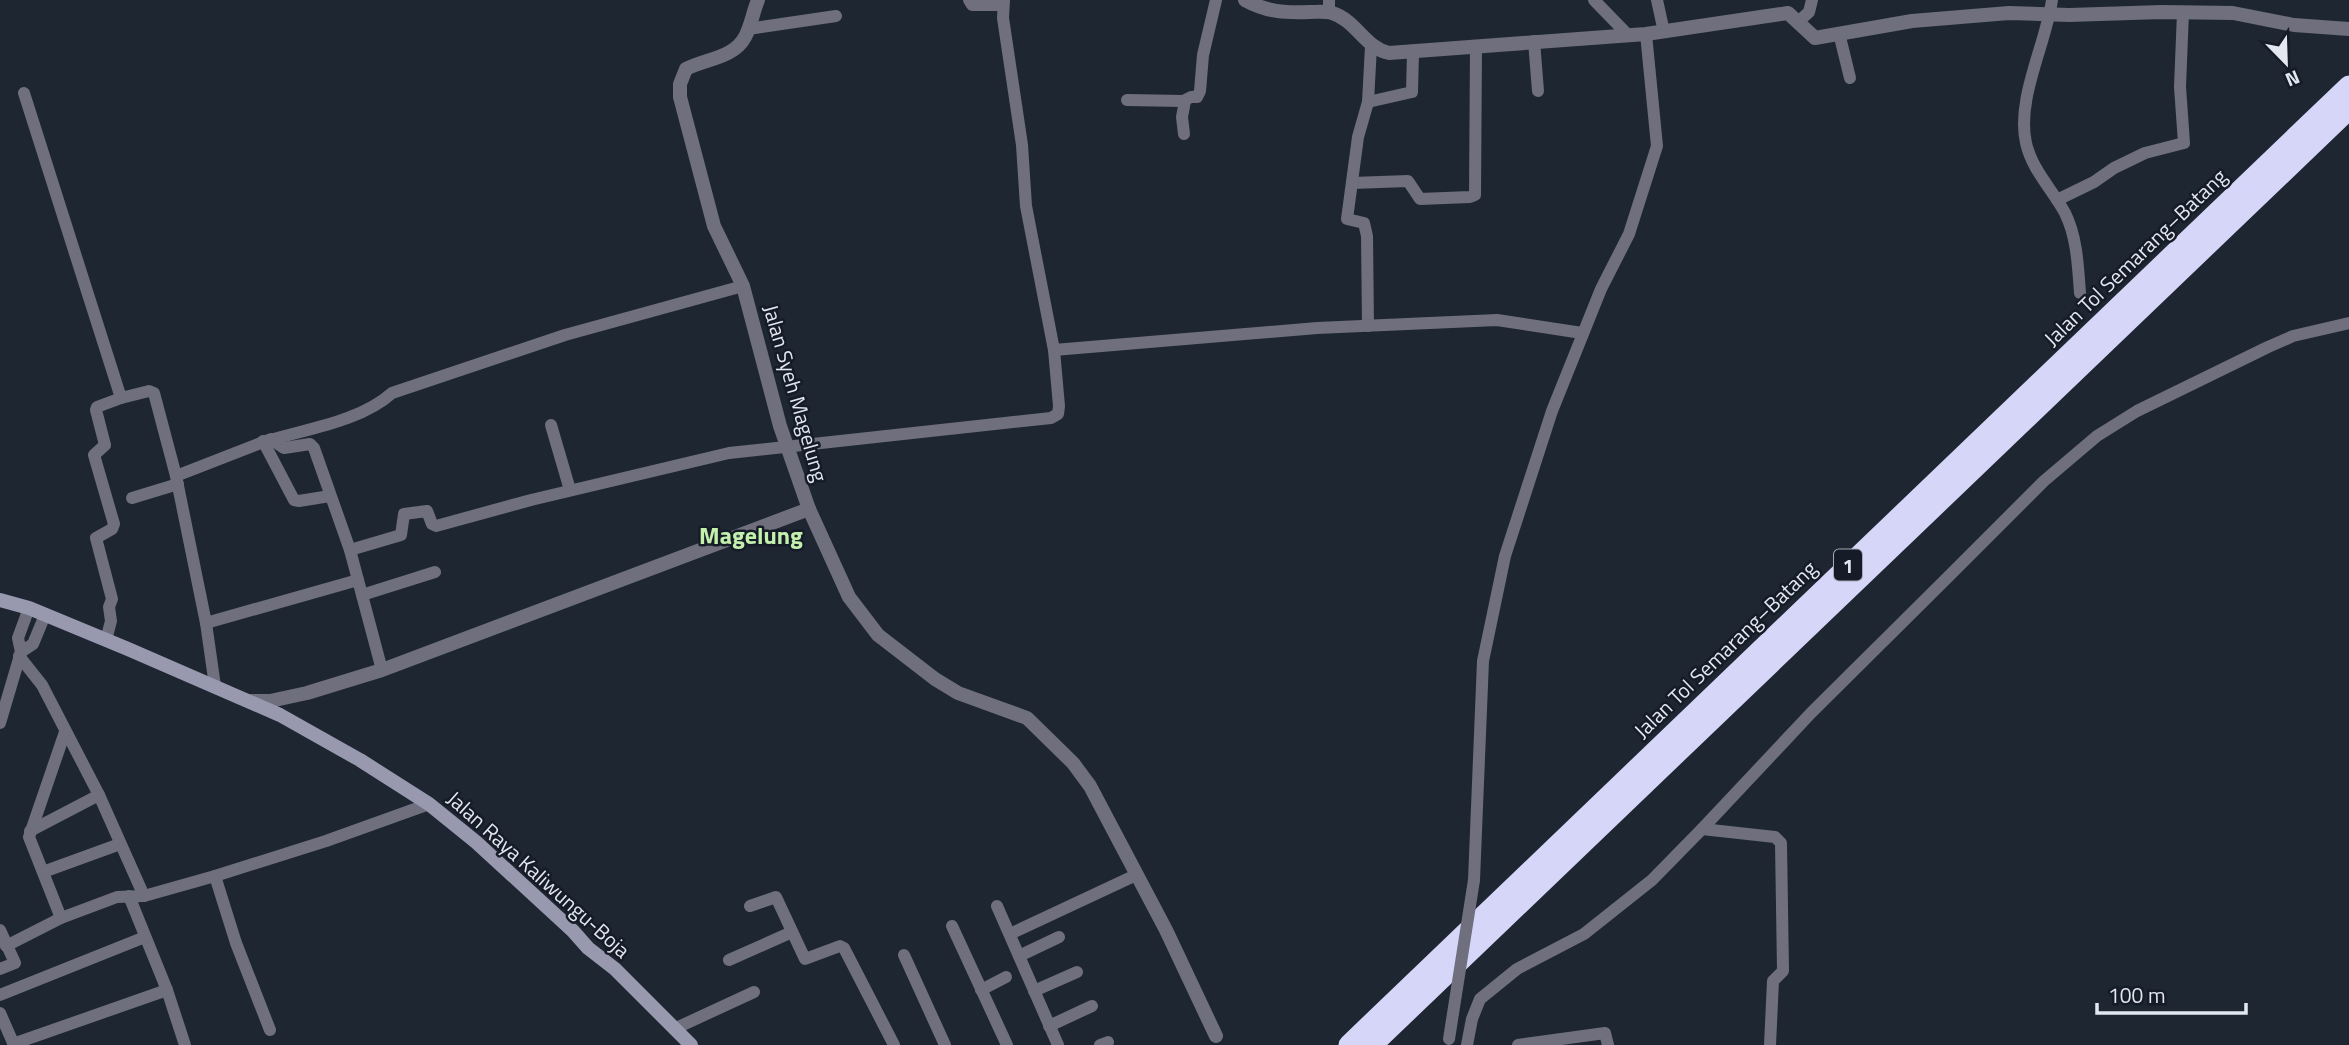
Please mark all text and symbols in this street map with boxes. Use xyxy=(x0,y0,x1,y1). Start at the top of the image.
north arrow xyxy=(2251,28,2321,98)
text: N xyxy=(2281,63,2305,95)
street label: Jalan Tol Semarang–Batang xyxy=(2036,161,2234,353)
street label: Jalan Syeh Magelung xyxy=(755,301,837,486)
district label: Magelung xyxy=(699,517,803,553)
road number: 1 xyxy=(1834,550,1862,580)
street label: Jalan Tol Semarang–Batang xyxy=(1626,553,1824,745)
street label: Jalan Raya Kaliwungu-Boja xyxy=(440,783,638,965)
scale bar xyxy=(2097,972,2246,1016)
text: 100 m xyxy=(2108,979,2165,1011)

